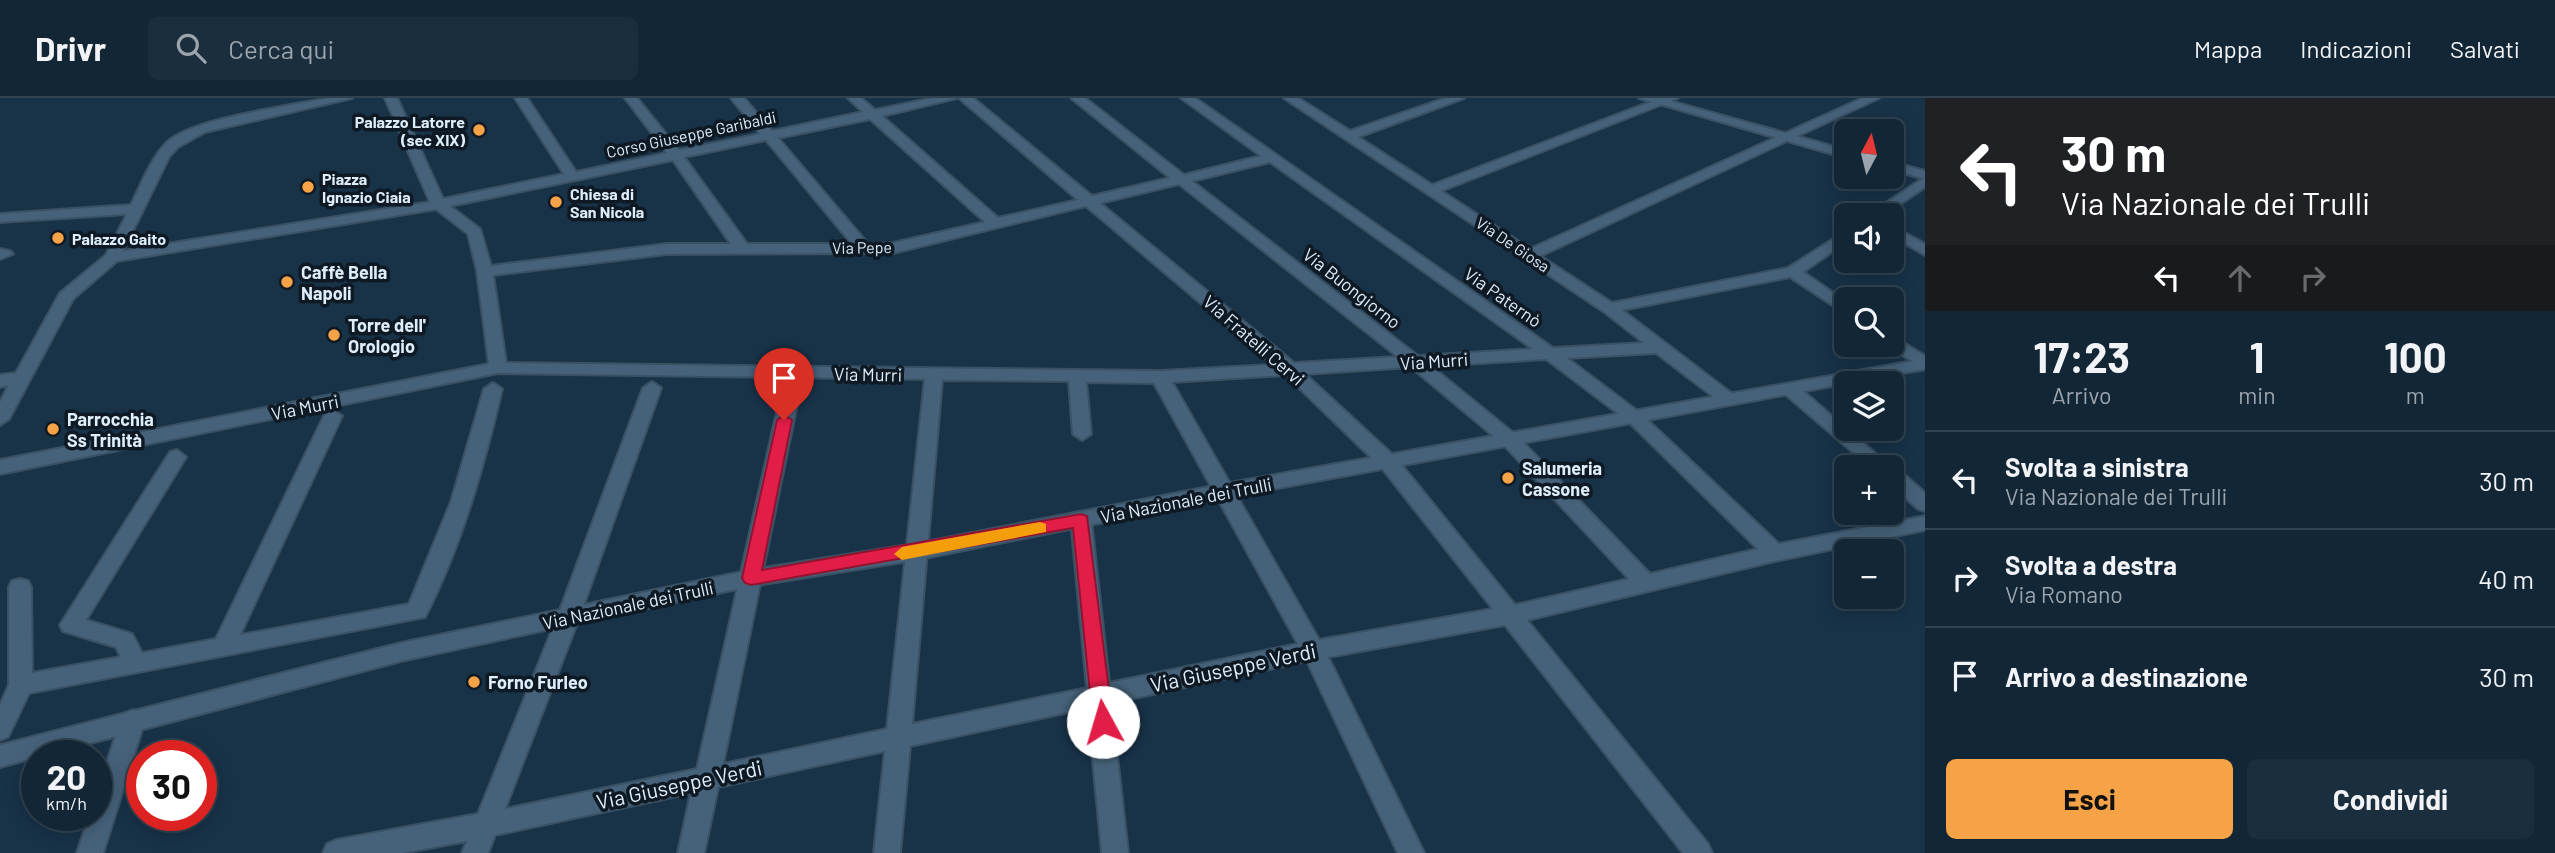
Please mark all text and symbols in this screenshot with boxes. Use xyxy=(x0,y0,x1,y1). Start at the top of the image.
search box xyxy=(148,17,638,80)
text: Drivr xyxy=(35,28,106,68)
icon: search xyxy=(172,29,210,67)
text: Cerca qui xyxy=(228,33,334,64)
text: Mappa xyxy=(2194,34,2262,63)
text: Indicazioni xyxy=(2300,34,2412,63)
text: Salvati xyxy=(2450,34,2520,63)
street label: Corso Giuseppe Garibaldi xyxy=(604,107,778,161)
place label: Palazzo Latorre (sec XIX) xyxy=(355,112,465,149)
north arrow xyxy=(1834,119,1904,189)
map controls xyxy=(1834,119,1904,609)
marker: Palazzo Latorre (sec XIX) xyxy=(471,122,487,138)
text: 30 m xyxy=(2061,123,2166,182)
icon: left xyxy=(1946,126,2037,217)
place label: Piazza Ignazio Ciaia xyxy=(322,169,411,206)
marker: Piazza Ignazio Ciaia xyxy=(300,179,316,195)
text: Via Nazionale dei Trulli xyxy=(2061,183,2370,221)
place label: Chiesa di San Nicola xyxy=(570,184,644,221)
marker: Chiesa di San Nicola xyxy=(548,194,564,210)
button: sound xyxy=(1834,203,1904,273)
street label: Via De Giosa xyxy=(1472,212,1554,276)
place label: Palazzo Gaito xyxy=(72,229,166,248)
marker: Palazzo Gaito xyxy=(50,230,66,246)
street label: Via Pepe xyxy=(832,237,892,257)
street label: Via Buongiorno xyxy=(1299,243,1405,333)
icon: left xyxy=(2148,259,2186,297)
icon: ahead xyxy=(2221,259,2259,297)
icon: right xyxy=(2294,259,2332,297)
place label: Caffè Bella Napoli xyxy=(301,261,387,304)
street label: Via Paternò xyxy=(1460,262,1546,332)
marker: Caffè Bella Napoli xyxy=(279,274,295,290)
button: search xyxy=(1834,287,1904,357)
street label: Via Fratelli Cervi xyxy=(1199,290,1309,390)
place label: Torre dell' Orologio xyxy=(348,314,426,357)
marker: Torre dell' Orologio xyxy=(326,327,342,343)
text: 17:23 xyxy=(2033,331,2130,381)
text: 1 xyxy=(2249,331,2264,381)
text: 100 xyxy=(2384,331,2447,381)
pin xyxy=(754,348,814,420)
street label: Via Murri xyxy=(1399,348,1469,374)
icon: arrive xyxy=(765,359,803,397)
street label: Via Murri xyxy=(834,362,902,386)
button: layers xyxy=(1834,371,1904,441)
text: Arrivo xyxy=(2052,381,2111,409)
text: min xyxy=(2238,381,2276,409)
text: m xyxy=(2406,381,2425,409)
street label: Via Murri xyxy=(269,390,341,424)
place label: Parrocchia Ss Trinità xyxy=(67,408,154,451)
marker: Parrocchia Ss Trinità xyxy=(45,421,61,437)
text: Svolta a sinistra xyxy=(2005,451,2189,482)
button: + xyxy=(1834,455,1904,525)
place label: Salumeria Cassone xyxy=(1522,457,1602,500)
icon: left xyxy=(1946,461,1984,499)
text: 30 m xyxy=(2479,465,2534,496)
marker: Salumeria Cassone xyxy=(1500,470,1516,486)
street label: Via Nazionale dei Trulli xyxy=(1099,473,1273,527)
text: Via Nazionale dei Trulli xyxy=(2005,482,2227,510)
button: − xyxy=(1834,539,1904,609)
text: Svolta a destra xyxy=(2005,549,2177,580)
icon: right xyxy=(1946,559,1984,597)
text: 40 m xyxy=(2478,563,2534,594)
street label: Via Nazionale dei Trulli xyxy=(541,576,715,634)
text: Via Romano xyxy=(2005,580,2123,608)
street label: Via Giuseppe Verdi xyxy=(1148,637,1318,697)
icon: arrive xyxy=(1946,657,1984,695)
text: Arrivo a destinazione xyxy=(2005,661,2248,692)
text: 30 m xyxy=(2479,661,2534,692)
place label: Forno Furleo xyxy=(488,671,588,693)
marker: Forno Furleo xyxy=(466,674,482,690)
position arrow xyxy=(1066,685,1140,759)
speed limit sign: 30 xyxy=(126,740,217,831)
street label: Via Giuseppe Verdi xyxy=(594,754,764,814)
text: 20 xyxy=(47,755,86,797)
button: Esci xyxy=(1946,759,2233,839)
button: Condividi xyxy=(2247,759,2534,839)
text: km/h xyxy=(46,792,87,814)

